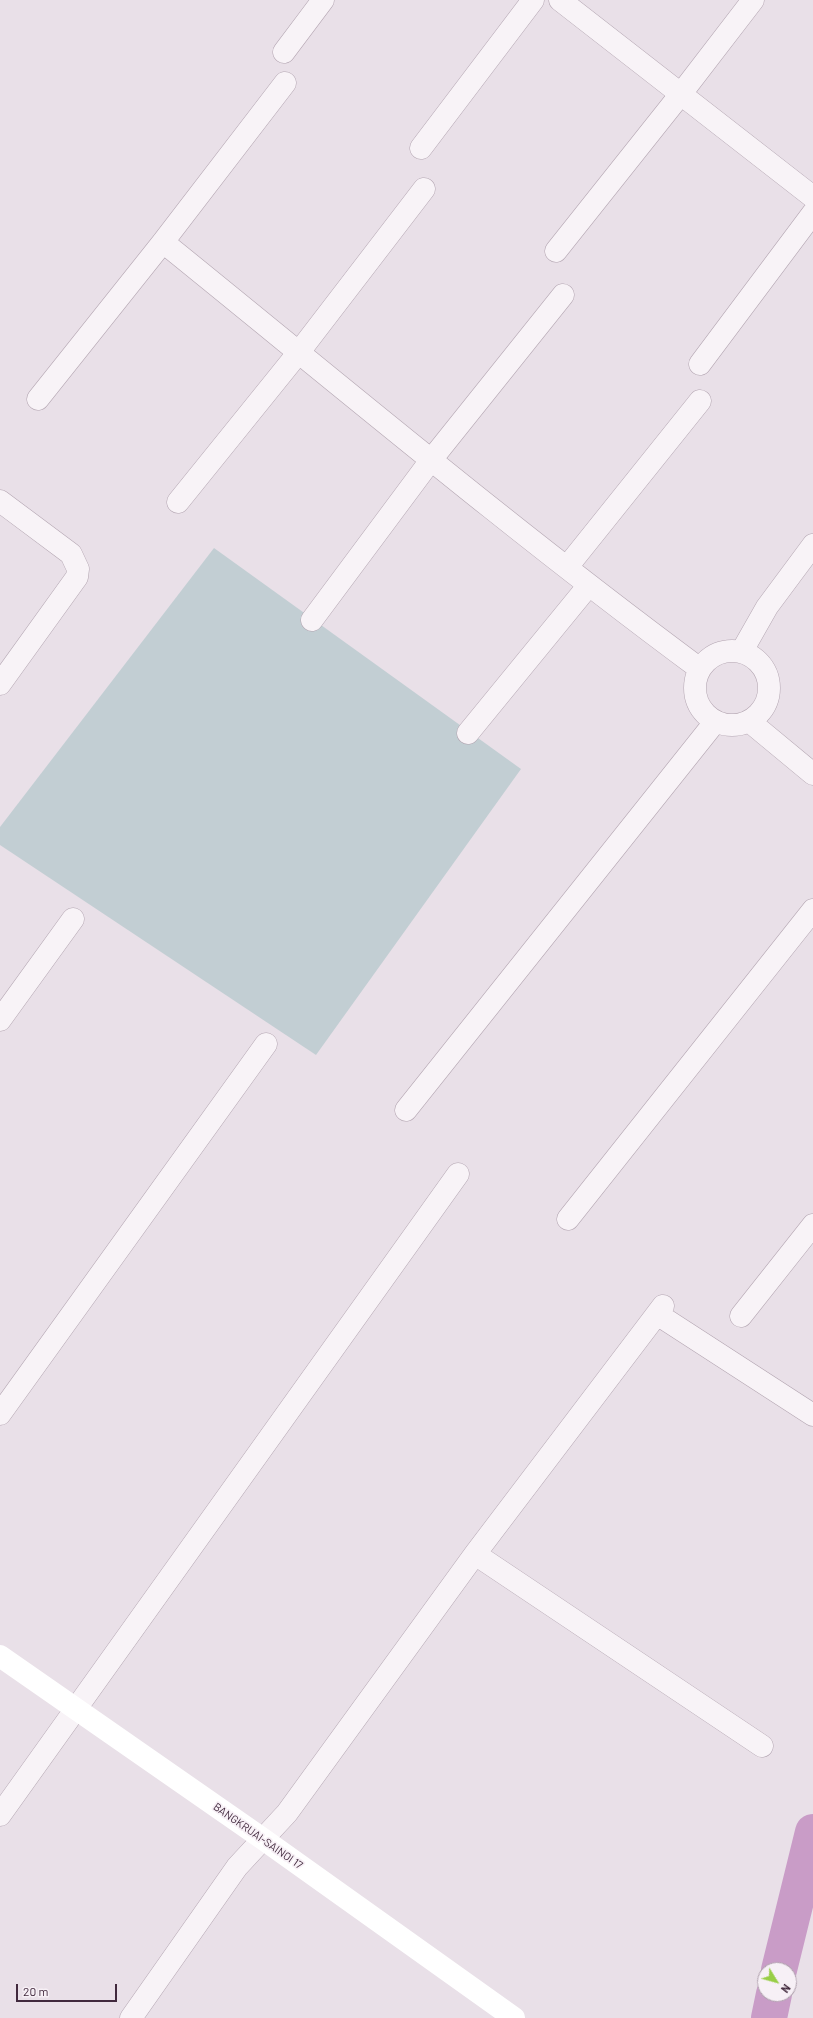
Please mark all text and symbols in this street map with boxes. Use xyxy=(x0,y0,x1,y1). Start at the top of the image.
street label: BANGKRUAI-SAINOI 17 xyxy=(211,1800,305,1872)
north arrow xyxy=(757,1962,797,2002)
scale bar xyxy=(18,1976,119,2002)
text: N xyxy=(779,1982,794,1996)
text: 20 m xyxy=(23,1984,49,1998)

